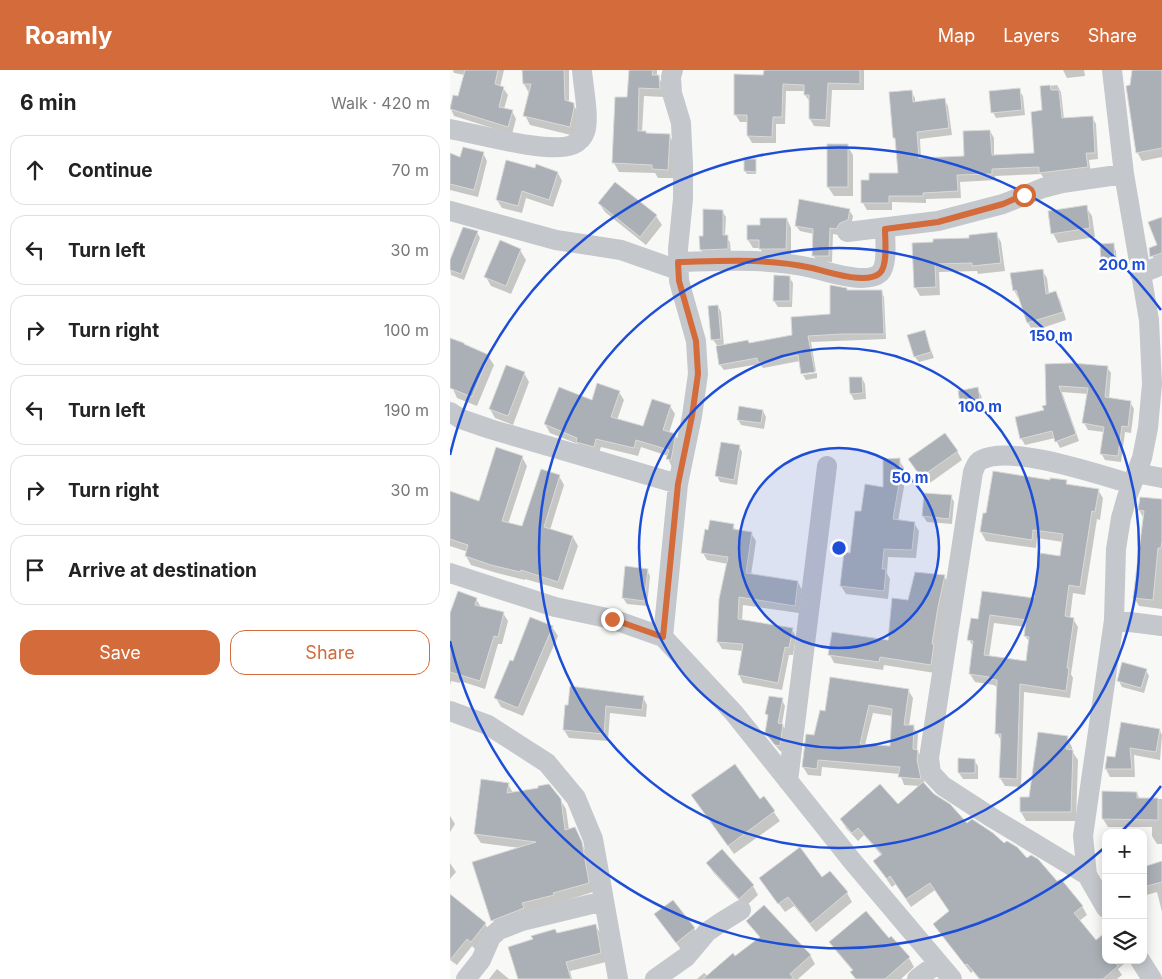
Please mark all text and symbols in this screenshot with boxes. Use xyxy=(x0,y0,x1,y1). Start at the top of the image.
text: Roamly xyxy=(25,21,112,50)
text: Map xyxy=(938,25,975,46)
text: Layers xyxy=(1003,25,1060,46)
text: Share xyxy=(1088,25,1137,46)
text: 6 min xyxy=(20,90,77,115)
text: Walk · 420 m xyxy=(331,93,430,113)
icon: ahead xyxy=(21,156,49,184)
text: Continue xyxy=(68,159,153,182)
text: 70 m xyxy=(392,160,429,180)
route start xyxy=(1013,184,1036,207)
icon: left xyxy=(21,236,49,264)
text: Turn left xyxy=(68,239,146,262)
text: 30 m xyxy=(391,240,429,260)
text: 200 m xyxy=(1099,255,1145,274)
icon: right xyxy=(21,316,49,344)
text: Turn right xyxy=(68,319,159,342)
text: 100 m xyxy=(384,320,429,340)
text: 150 m xyxy=(1029,326,1073,345)
icon: left xyxy=(21,396,49,424)
text: 100 m xyxy=(958,397,1002,416)
text: Turn left xyxy=(68,399,146,422)
text: 190 m xyxy=(384,400,429,420)
text: 50 m xyxy=(892,468,928,487)
icon: right xyxy=(21,476,49,504)
text: Turn right xyxy=(68,479,159,502)
text: 30 m xyxy=(391,480,429,500)
centre of rings xyxy=(830,539,848,557)
icon: arrive xyxy=(21,556,49,584)
text: Arrive at destination xyxy=(68,559,257,582)
route end xyxy=(601,608,624,631)
button: Save xyxy=(20,630,220,675)
button: Share xyxy=(230,630,430,675)
map controls xyxy=(1102,829,1147,964)
button: + xyxy=(1102,829,1147,874)
button: − xyxy=(1102,874,1147,919)
button: layers xyxy=(1102,919,1147,964)

